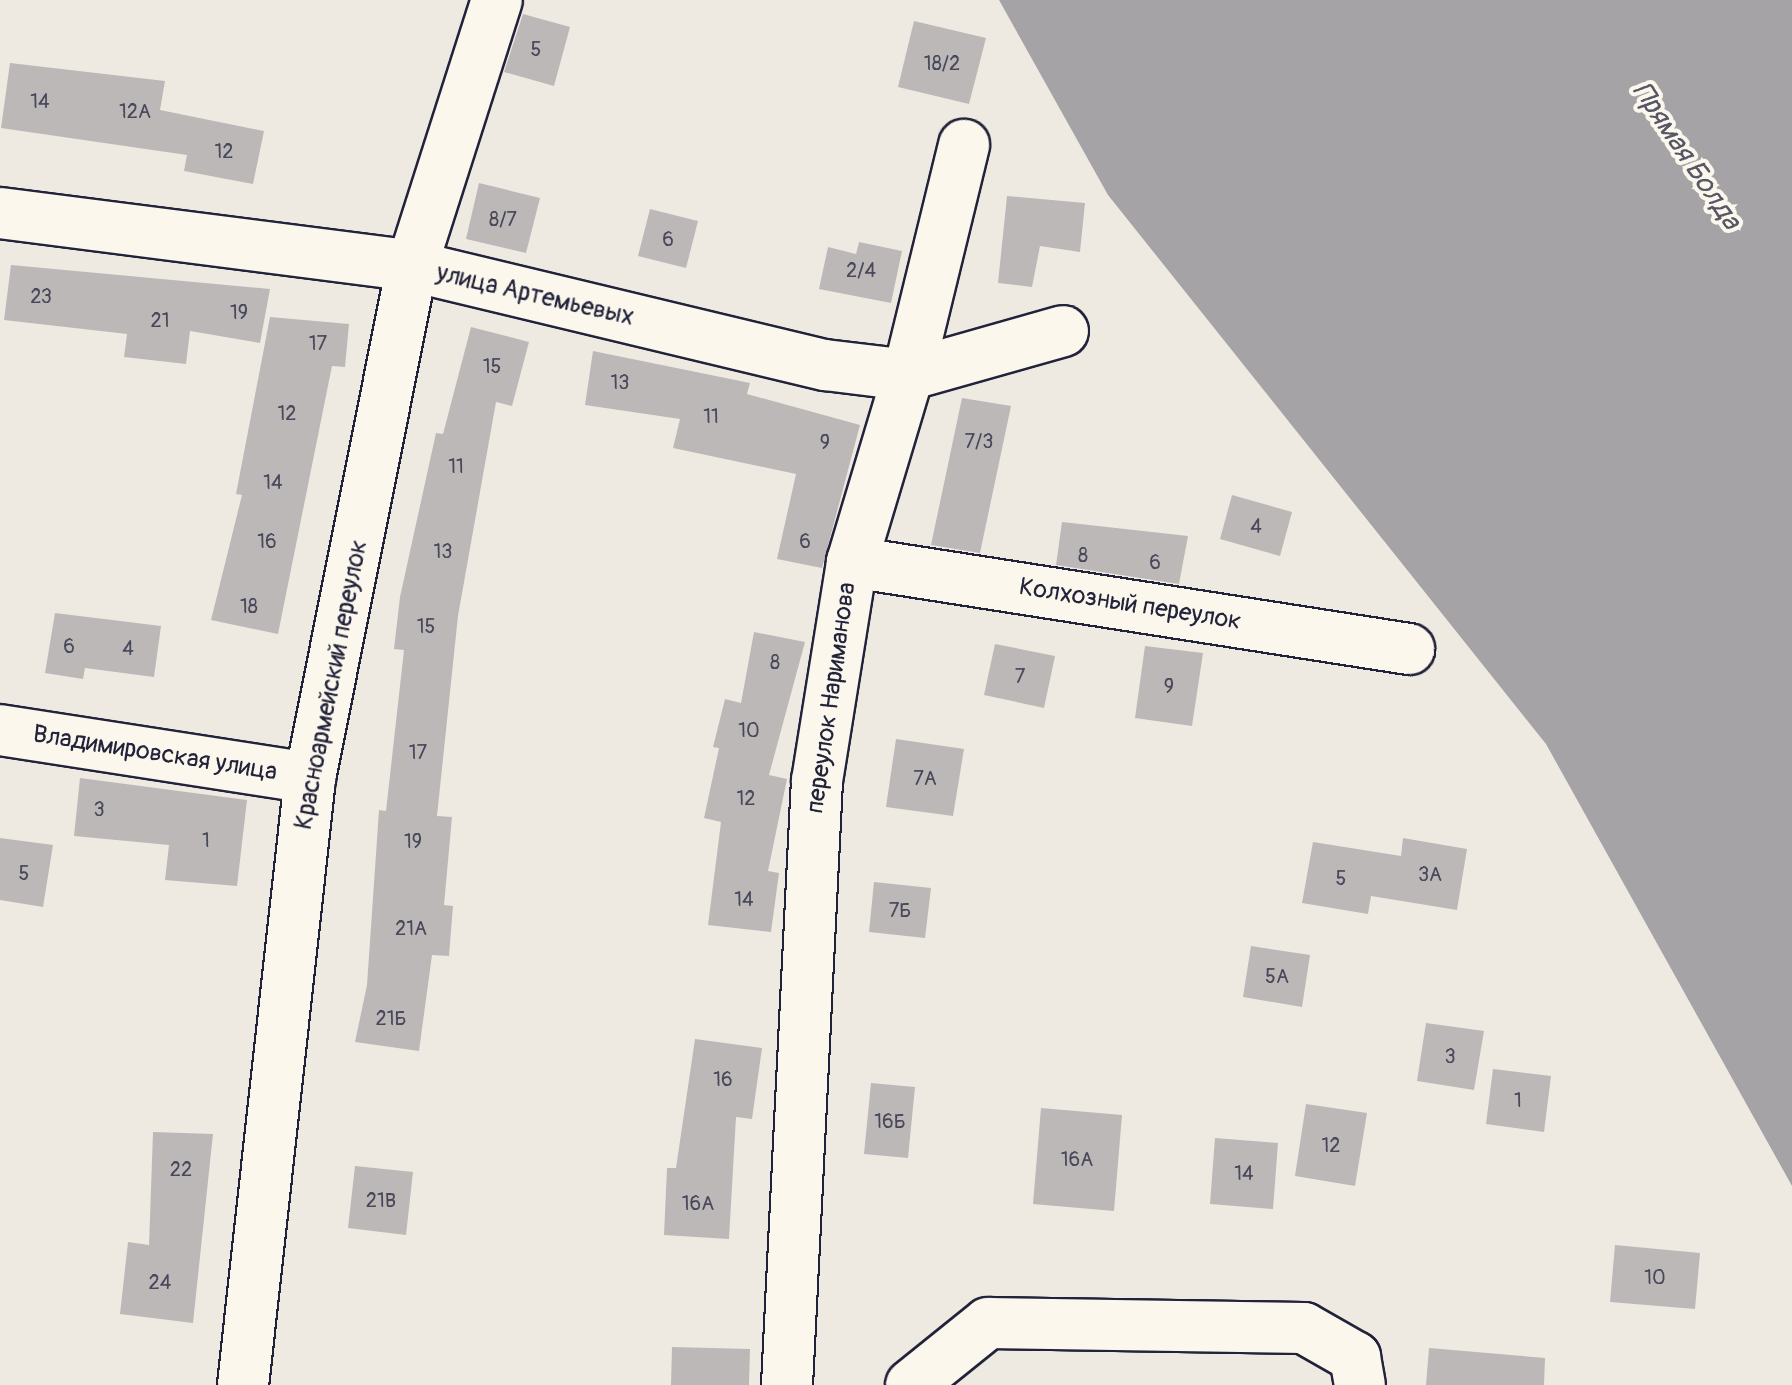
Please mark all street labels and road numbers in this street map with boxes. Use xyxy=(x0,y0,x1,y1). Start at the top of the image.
street label: улица Артемьевых xyxy=(433,259,637,333)
street label: Красноармейский переулок xyxy=(289,538,375,832)
street label: Колхозный переулок xyxy=(1017,573,1243,637)
street label: переулок Нариманова xyxy=(801,581,863,815)
street label: Владимировская улица xyxy=(31,720,279,788)

